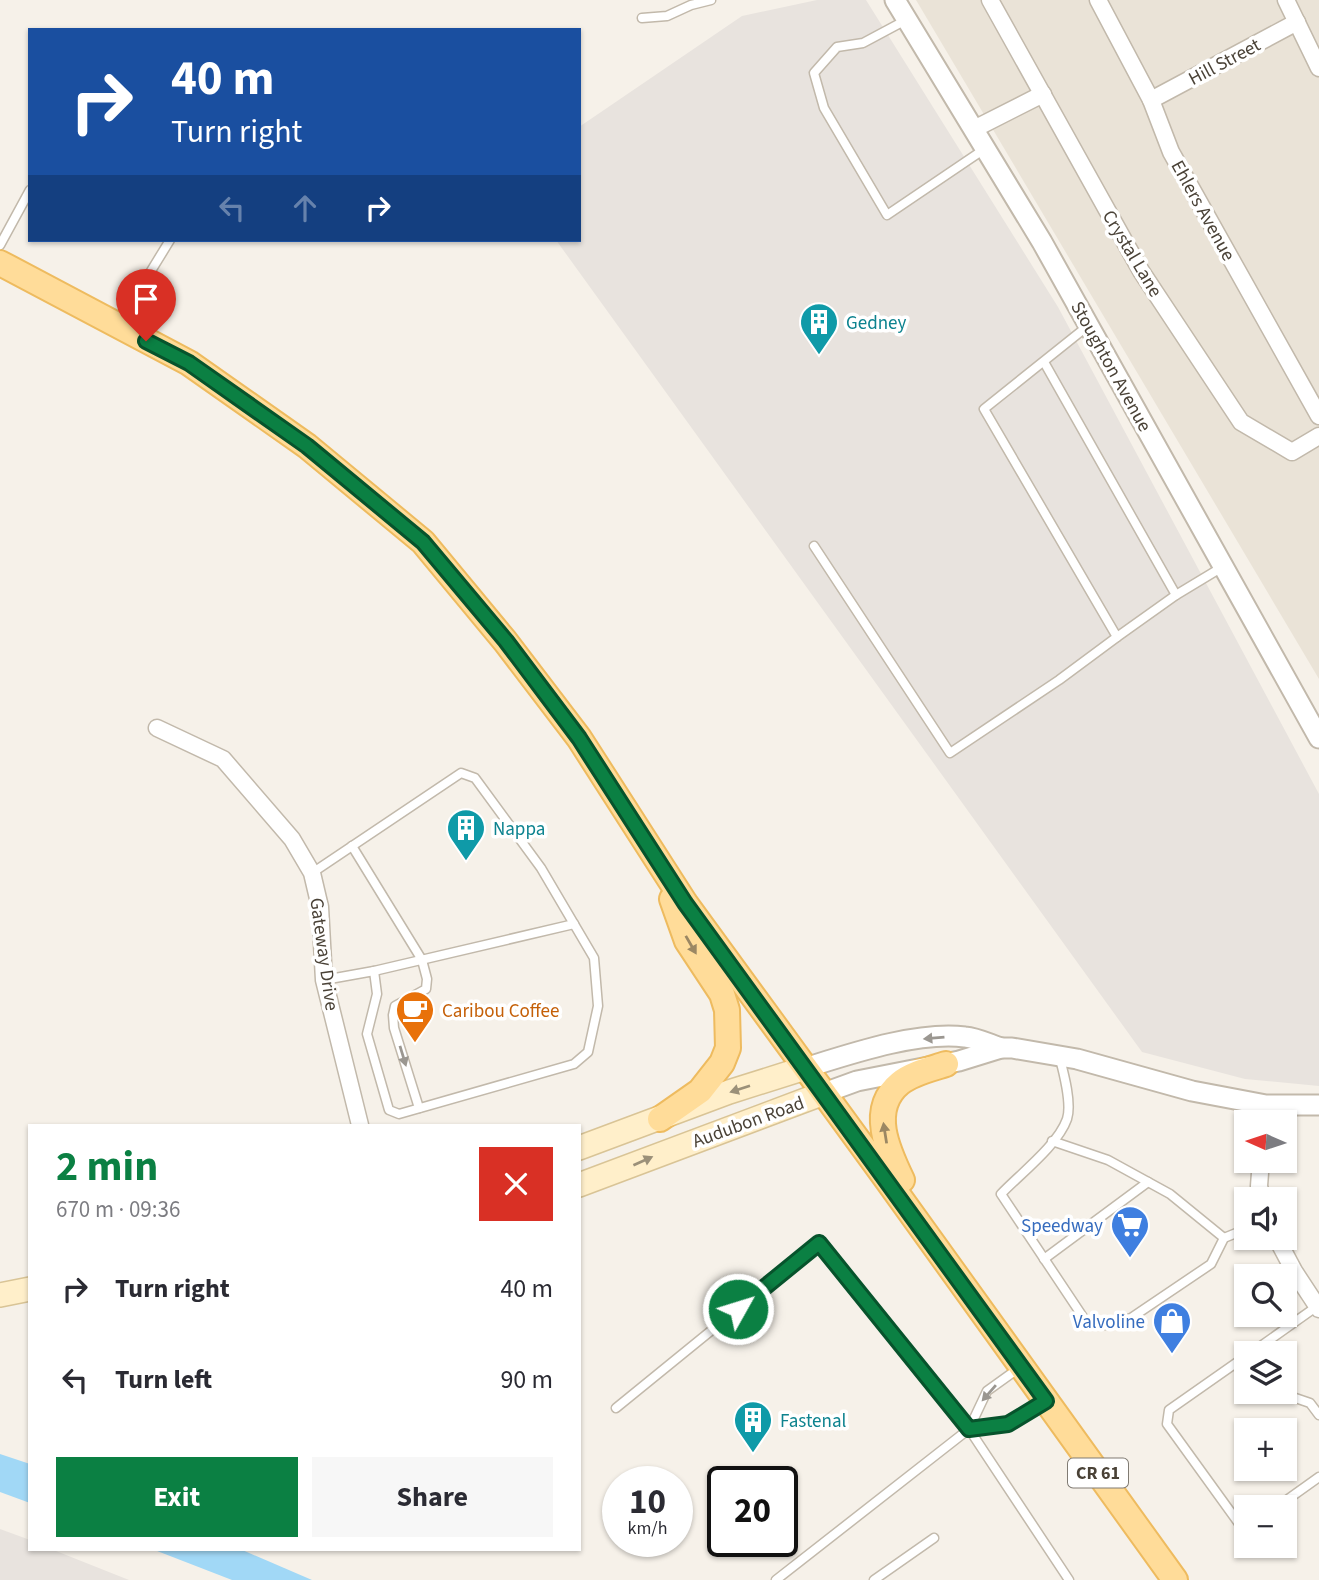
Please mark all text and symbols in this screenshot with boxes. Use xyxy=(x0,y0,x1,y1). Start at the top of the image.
street label: Hill Street xyxy=(1184,32,1266,93)
text: 40 m xyxy=(171,44,275,114)
icon: right xyxy=(56,56,147,147)
text: Turn right xyxy=(171,109,302,155)
street label: Ehlers Avenue xyxy=(1164,155,1242,266)
icon: left xyxy=(213,189,251,227)
icon: ahead xyxy=(286,189,324,227)
icon: right xyxy=(359,189,397,227)
street label: Crystal Lane xyxy=(1095,205,1168,302)
pin xyxy=(116,269,176,341)
icon: arrive xyxy=(127,280,165,318)
street label: Stoughton Avenue xyxy=(1064,296,1158,437)
building icon: Gedney xyxy=(798,301,840,356)
place label: Gedney xyxy=(846,310,907,337)
building icon: Nappa xyxy=(445,807,487,862)
place label: Nappa xyxy=(493,816,545,843)
street label: Gateway Drive xyxy=(302,896,345,1012)
one-way arrow xyxy=(685,935,697,955)
cafe icon: Caribou Coffee xyxy=(394,989,436,1044)
place label: Caribou Coffee xyxy=(442,998,559,1025)
one-way arrow xyxy=(923,1033,945,1044)
one-way arrow xyxy=(399,1046,409,1067)
one-way arrow xyxy=(729,1084,750,1094)
street label: Audubon Road xyxy=(689,1090,808,1155)
north arrow xyxy=(1234,1110,1297,1172)
map controls xyxy=(1234,1110,1297,1558)
one-way arrow xyxy=(879,1122,890,1144)
text: 2 min xyxy=(56,1137,158,1197)
button: close xyxy=(479,1147,553,1221)
one-way arrow xyxy=(633,1155,653,1167)
button: sound xyxy=(1234,1187,1297,1250)
text: 670 m · 09:36 xyxy=(56,1193,180,1226)
supermarket icon: Speedway xyxy=(1109,1204,1151,1259)
place label: Speedway xyxy=(1021,1213,1103,1240)
button: search xyxy=(1234,1264,1297,1327)
icon: right xyxy=(56,1270,94,1308)
text: Turn right xyxy=(115,1270,230,1307)
text: 40 m xyxy=(500,1270,553,1307)
position arrow xyxy=(701,1272,775,1346)
shop icon: Valvoline xyxy=(1151,1300,1193,1355)
place label: Valvoline xyxy=(1073,1309,1145,1336)
button: layers xyxy=(1234,1341,1297,1404)
icon: left xyxy=(56,1361,94,1399)
text: Turn left xyxy=(115,1361,212,1398)
text: 90 m xyxy=(500,1361,553,1398)
one-way arrow xyxy=(982,1384,997,1402)
building icon: Fastenal xyxy=(732,1399,774,1454)
place label: Fastenal xyxy=(780,1408,846,1435)
button: + xyxy=(1234,1418,1297,1481)
button: Exit xyxy=(56,1457,298,1537)
button: Share xyxy=(312,1457,553,1537)
road number: CR 61 xyxy=(1068,1458,1128,1488)
speed limit sign: 20 xyxy=(707,1466,798,1557)
text: 10 xyxy=(629,1477,666,1527)
button: − xyxy=(1234,1495,1297,1558)
text: km/h xyxy=(628,1516,667,1541)

